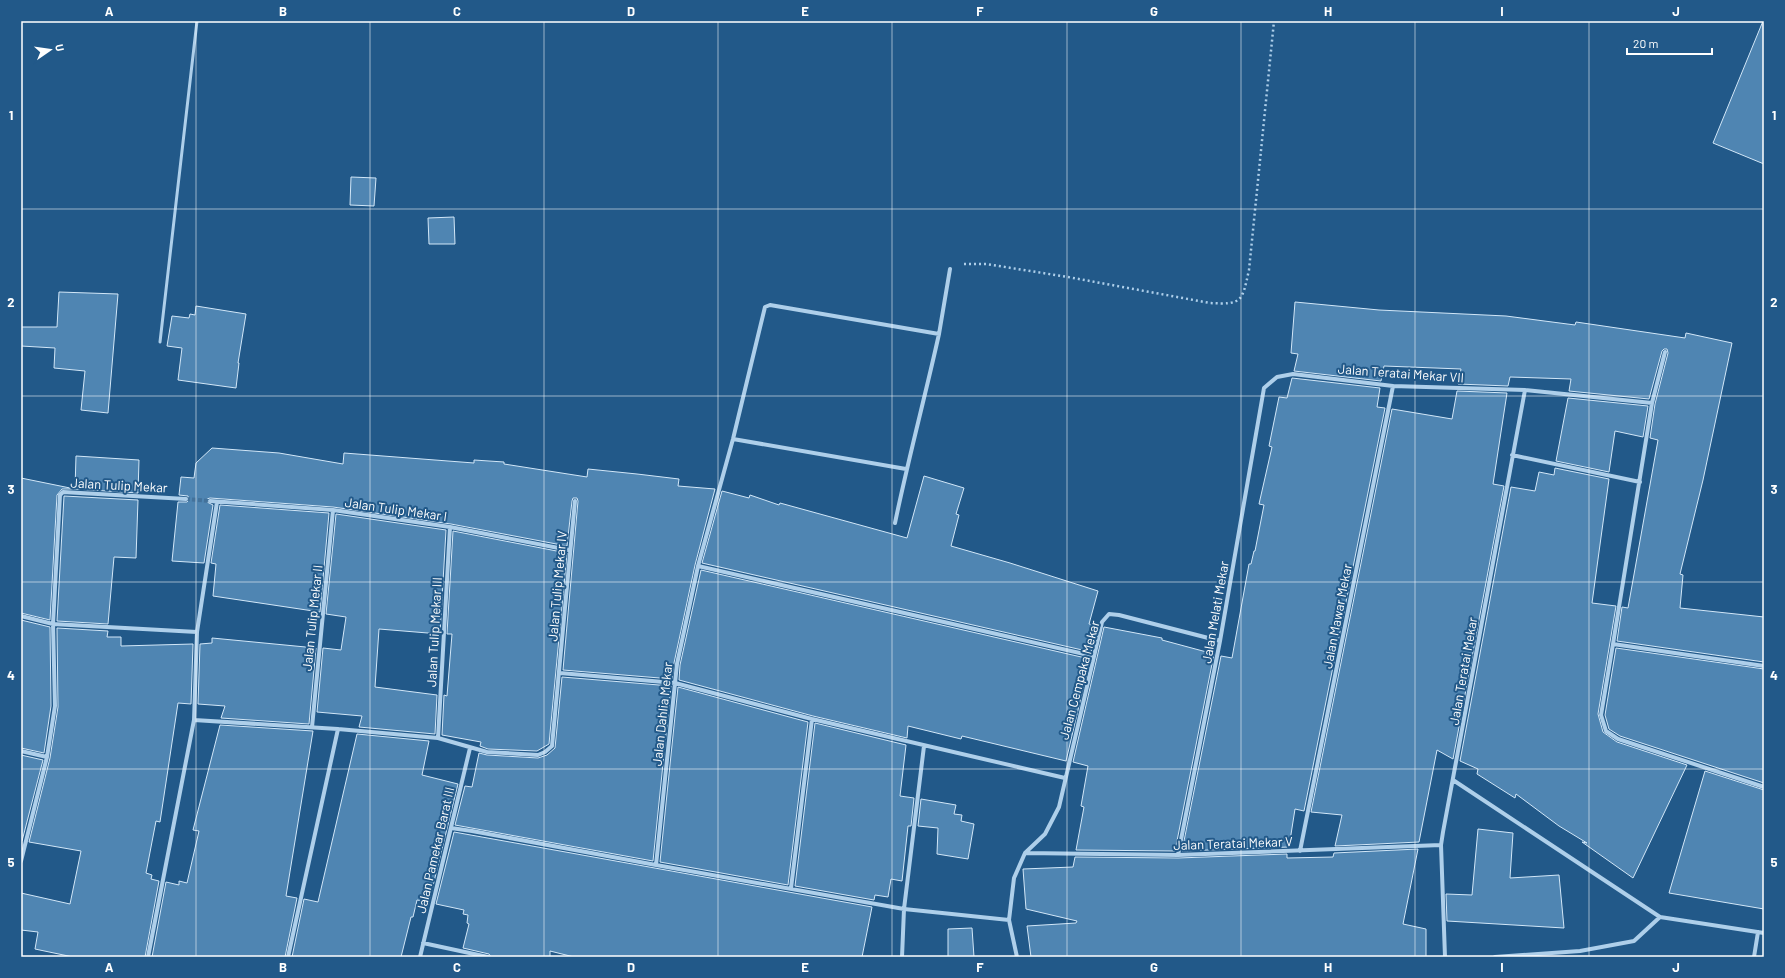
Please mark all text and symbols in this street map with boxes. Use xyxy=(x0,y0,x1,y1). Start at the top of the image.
text: A xyxy=(105,3,114,19)
text: B xyxy=(279,3,287,19)
text: C xyxy=(453,3,461,19)
text: D xyxy=(627,3,635,19)
text: E xyxy=(801,3,809,19)
text: F xyxy=(976,3,984,19)
text: G xyxy=(1150,3,1158,19)
text: H xyxy=(1324,3,1332,19)
text: I xyxy=(1500,3,1504,19)
text: J xyxy=(1672,3,1680,19)
north arrow xyxy=(30,30,70,70)
scale bar xyxy=(1627,30,1712,56)
text: 20 m xyxy=(1633,36,1659,50)
text: U xyxy=(53,43,67,53)
text: 1 xyxy=(9,107,13,123)
text: 1 xyxy=(1772,107,1776,123)
text: 2 xyxy=(7,294,15,310)
text: 2 xyxy=(1770,294,1778,310)
street label: Jalan Teratai Mekar VII xyxy=(1337,361,1465,385)
street label: Jalan Tulip Mekar xyxy=(70,474,168,496)
text: 3 xyxy=(7,481,15,497)
text: 3 xyxy=(1770,481,1778,497)
street label: Jalan Tulip Mekar I xyxy=(344,494,448,524)
street label: Jalan Tulip Mekar IV xyxy=(544,530,570,642)
street label: Jalan Melati Mekar xyxy=(1198,559,1232,665)
street label: Jalan Mawar Mekar xyxy=(1319,562,1355,670)
street label: Jalan Tulip Mekar II xyxy=(298,564,326,672)
street label: Jalan Tulip Mekar III xyxy=(423,577,445,687)
street label: Jalan Teratai Mekar xyxy=(1446,615,1480,726)
street label: Jalan Cempaka Mekar xyxy=(1055,619,1103,741)
street label: Jalan Dahlia Mekar xyxy=(649,661,675,767)
text: 4 xyxy=(7,667,15,683)
text: 4 xyxy=(1770,667,1778,683)
street label: Jalan Pamekar Barat III xyxy=(413,785,457,915)
street label: Jalan Teratai Mekar V xyxy=(1173,833,1293,853)
text: 5 xyxy=(7,854,15,870)
text: 5 xyxy=(1770,854,1778,870)
text: A xyxy=(105,959,114,975)
text: B xyxy=(279,959,287,975)
text: C xyxy=(453,959,461,975)
text: D xyxy=(627,959,635,975)
text: E xyxy=(801,959,809,975)
text: F xyxy=(976,959,984,975)
text: G xyxy=(1150,959,1158,975)
text: H xyxy=(1324,959,1332,975)
text: I xyxy=(1500,959,1504,975)
text: J xyxy=(1672,959,1680,975)

